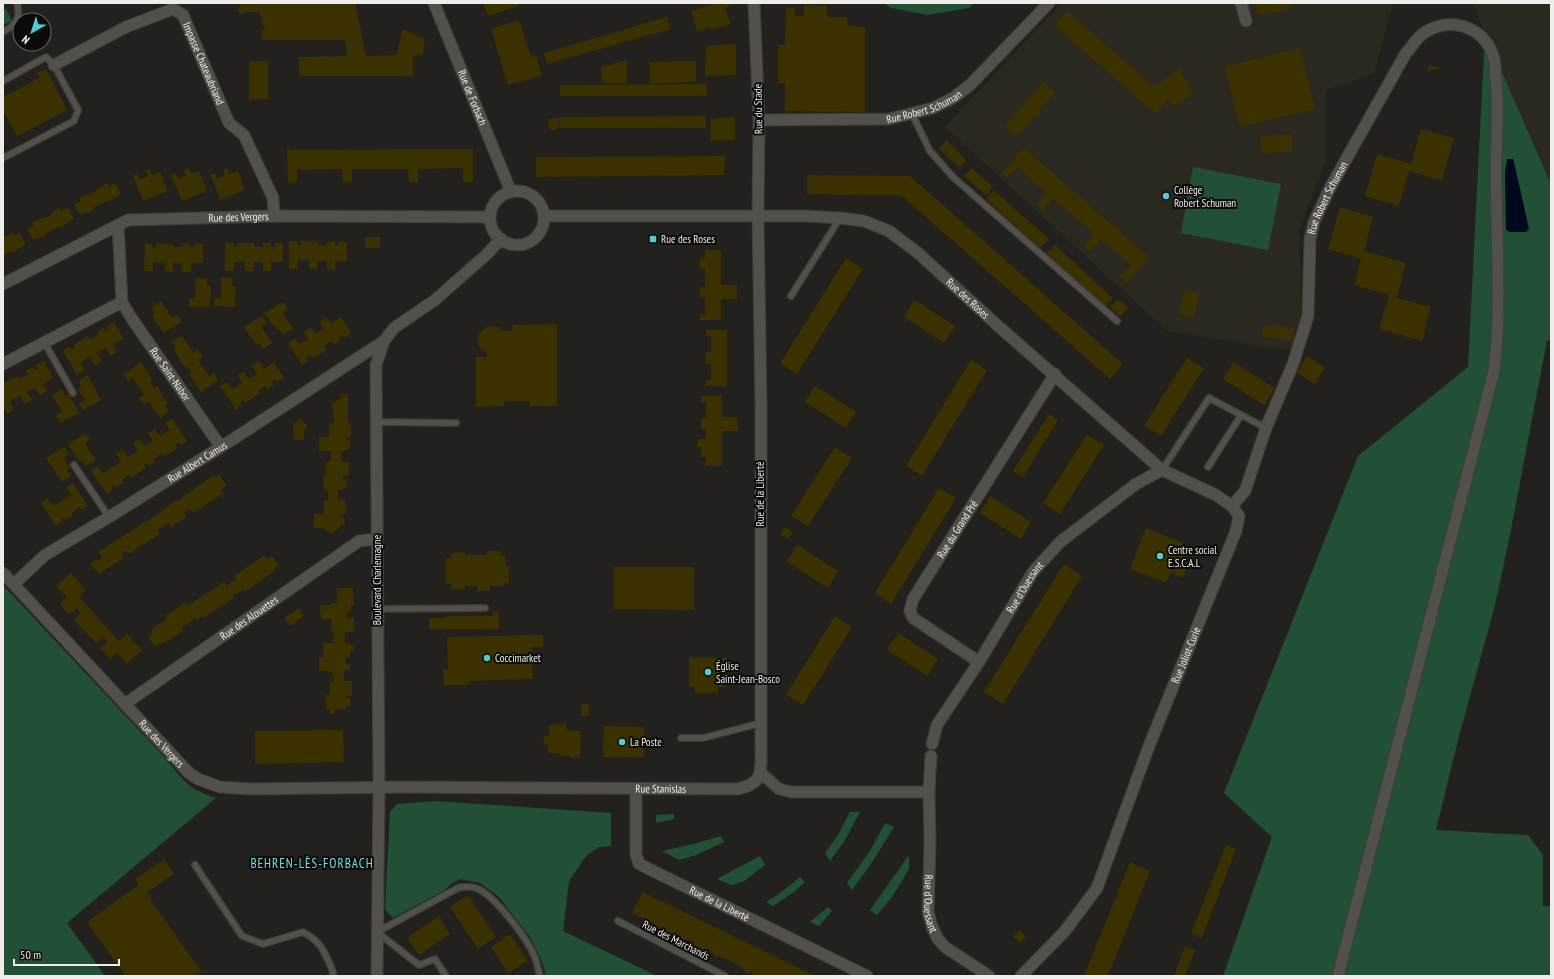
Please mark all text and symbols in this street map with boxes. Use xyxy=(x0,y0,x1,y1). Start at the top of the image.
north arrow xyxy=(12,12,52,52)
street label: Impasse Chateaubriand xyxy=(180,20,227,107)
text: N xyxy=(19,32,32,47)
street label: Rue de Forbach xyxy=(455,68,490,128)
street label: Rue du Stade xyxy=(751,83,765,134)
street label: Rue Robert Schuman xyxy=(885,87,964,126)
street label: Rue Robert Schuman xyxy=(1304,159,1351,236)
place label: Collège Robert Schuman xyxy=(1174,183,1236,210)
marker: Collège Robert Schuman xyxy=(1161,191,1171,201)
street label: Rue des Vergers xyxy=(208,209,269,225)
place label: Rue des Roses xyxy=(661,232,715,246)
marker: Rue des Roses xyxy=(648,234,658,244)
street label: Rue des Roses xyxy=(943,275,993,322)
street label: Rue Saint-Nabor xyxy=(147,345,194,404)
street label: Rue Albert Camus xyxy=(165,438,230,486)
street label: Rue de la Liberté xyxy=(753,461,767,526)
street label: Rue du Grand Pré xyxy=(934,497,981,561)
street label: Boulevard Charlemagne xyxy=(370,534,384,625)
place label: Centre social E.S.C.A.L xyxy=(1168,543,1217,570)
marker: Centre social E.S.C.A.L xyxy=(1155,551,1165,561)
street label: Rue d'Ouessant xyxy=(1003,558,1046,616)
street label: Rue des Alouettes xyxy=(217,592,281,643)
street label: Rue Joliot-Curie xyxy=(1168,624,1204,685)
place label: Coccimarket xyxy=(495,651,541,665)
marker: Coccimarket xyxy=(482,653,492,663)
place label: Église Saint-Jean-Bosco xyxy=(716,659,780,686)
marker: Église Saint-Jean-Bosco xyxy=(703,667,713,677)
street label: Rue des Vergers xyxy=(136,717,188,771)
place label: La Poste xyxy=(630,735,662,749)
marker: La Poste xyxy=(617,737,627,747)
street label: Rue Stanislas xyxy=(635,781,686,796)
district label: BEHREN-LÈS-FORBACH xyxy=(250,855,374,872)
street label: Rue d'Ouessant xyxy=(921,874,941,935)
street label: Rue de la Liberté xyxy=(687,883,752,924)
street label: Rue des Marchands xyxy=(640,917,712,963)
scale bar xyxy=(14,941,119,967)
text: 50 m xyxy=(20,947,41,962)

